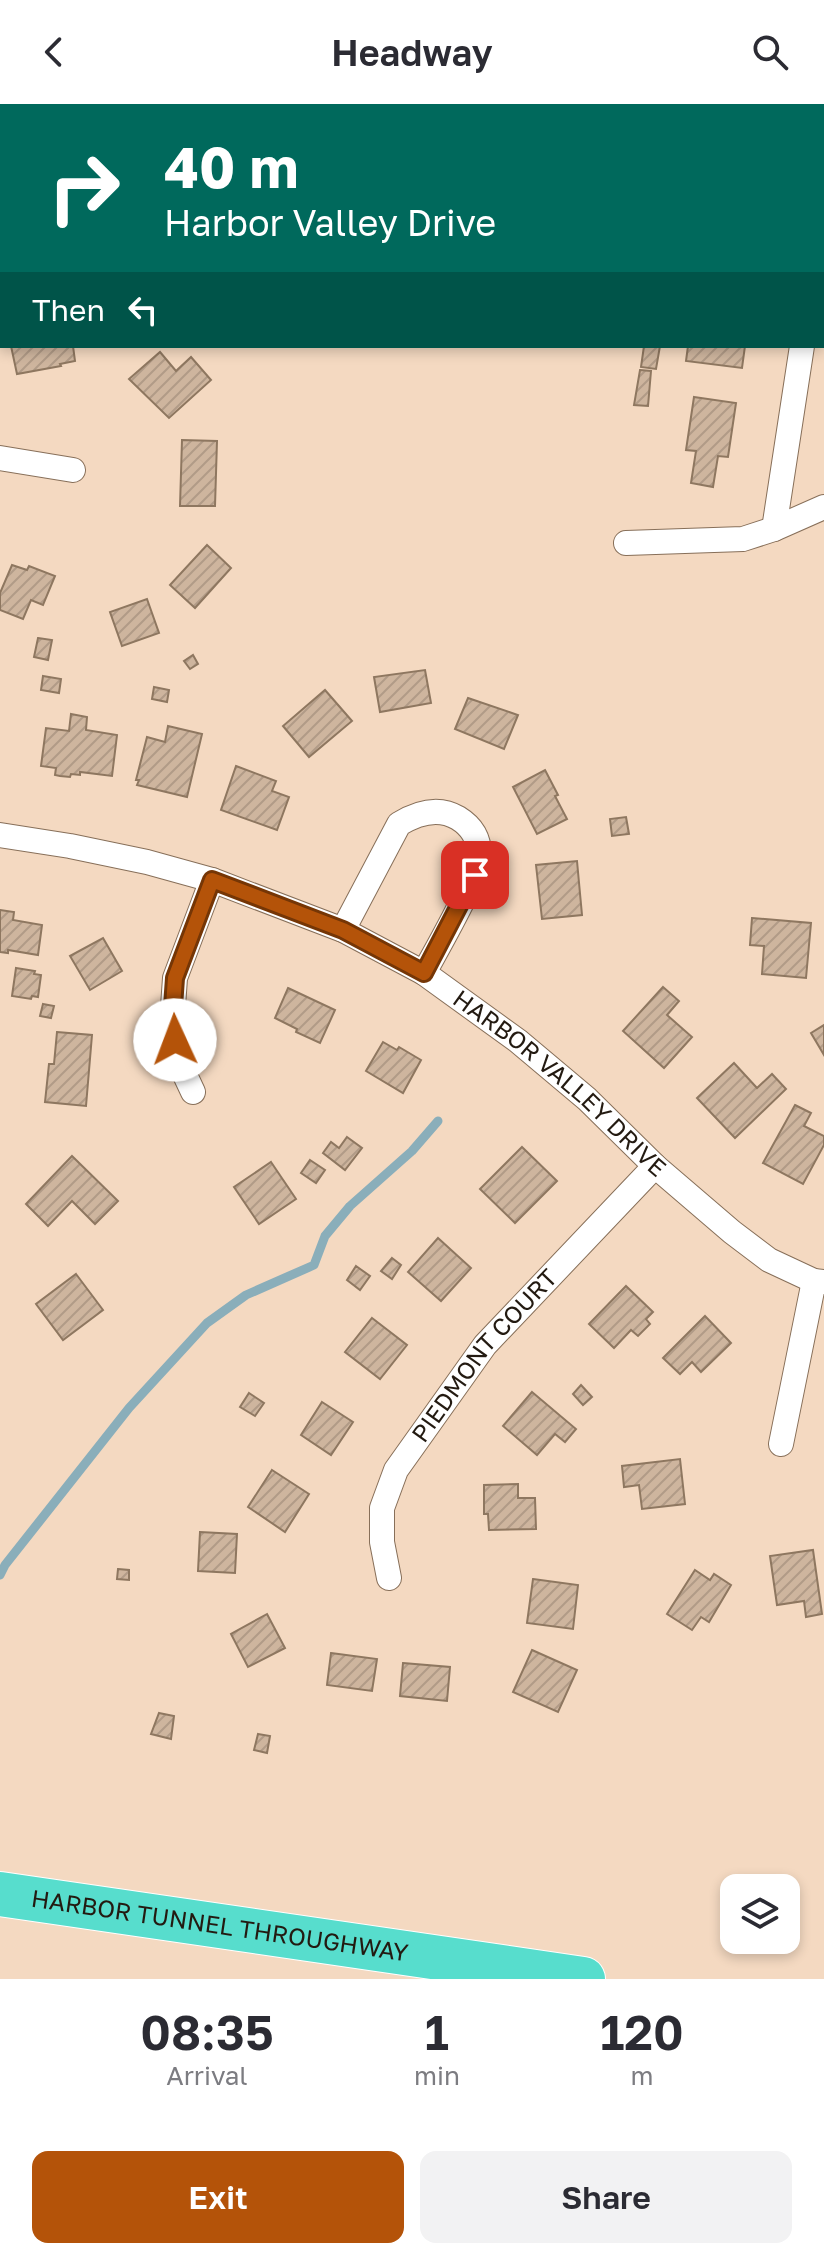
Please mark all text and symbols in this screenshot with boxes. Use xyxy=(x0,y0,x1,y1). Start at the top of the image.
icon: back xyxy=(32,30,76,74)
icon: search xyxy=(748,30,792,74)
text: Headway xyxy=(331,31,493,74)
text: 40 m xyxy=(164,133,298,200)
icon: right xyxy=(32,136,136,240)
text: Harbor Valley Drive xyxy=(164,201,496,244)
icon: left xyxy=(121,288,165,332)
text: Then xyxy=(32,292,105,328)
pin xyxy=(441,841,509,909)
icon: arrive xyxy=(453,853,497,897)
street label: HARBOR VALLEY DRIVE xyxy=(448,983,673,1182)
position arrow xyxy=(133,998,217,1082)
street label: PIEDMONT COURT xyxy=(405,1262,563,1447)
map controls xyxy=(720,1874,800,1954)
button: layers xyxy=(720,1874,800,1954)
street label: HARBOR TUNNEL THROUGHWAY xyxy=(29,1883,411,1966)
text: 08:35 xyxy=(140,2003,274,2061)
text: 1 xyxy=(425,2003,449,2061)
text: 120 xyxy=(600,2003,684,2061)
text: Arrival xyxy=(166,2060,248,2091)
text: min xyxy=(414,2060,460,2091)
text: m xyxy=(630,2060,653,2091)
button: Exit xyxy=(32,2151,404,2243)
button: Share xyxy=(420,2151,792,2243)

